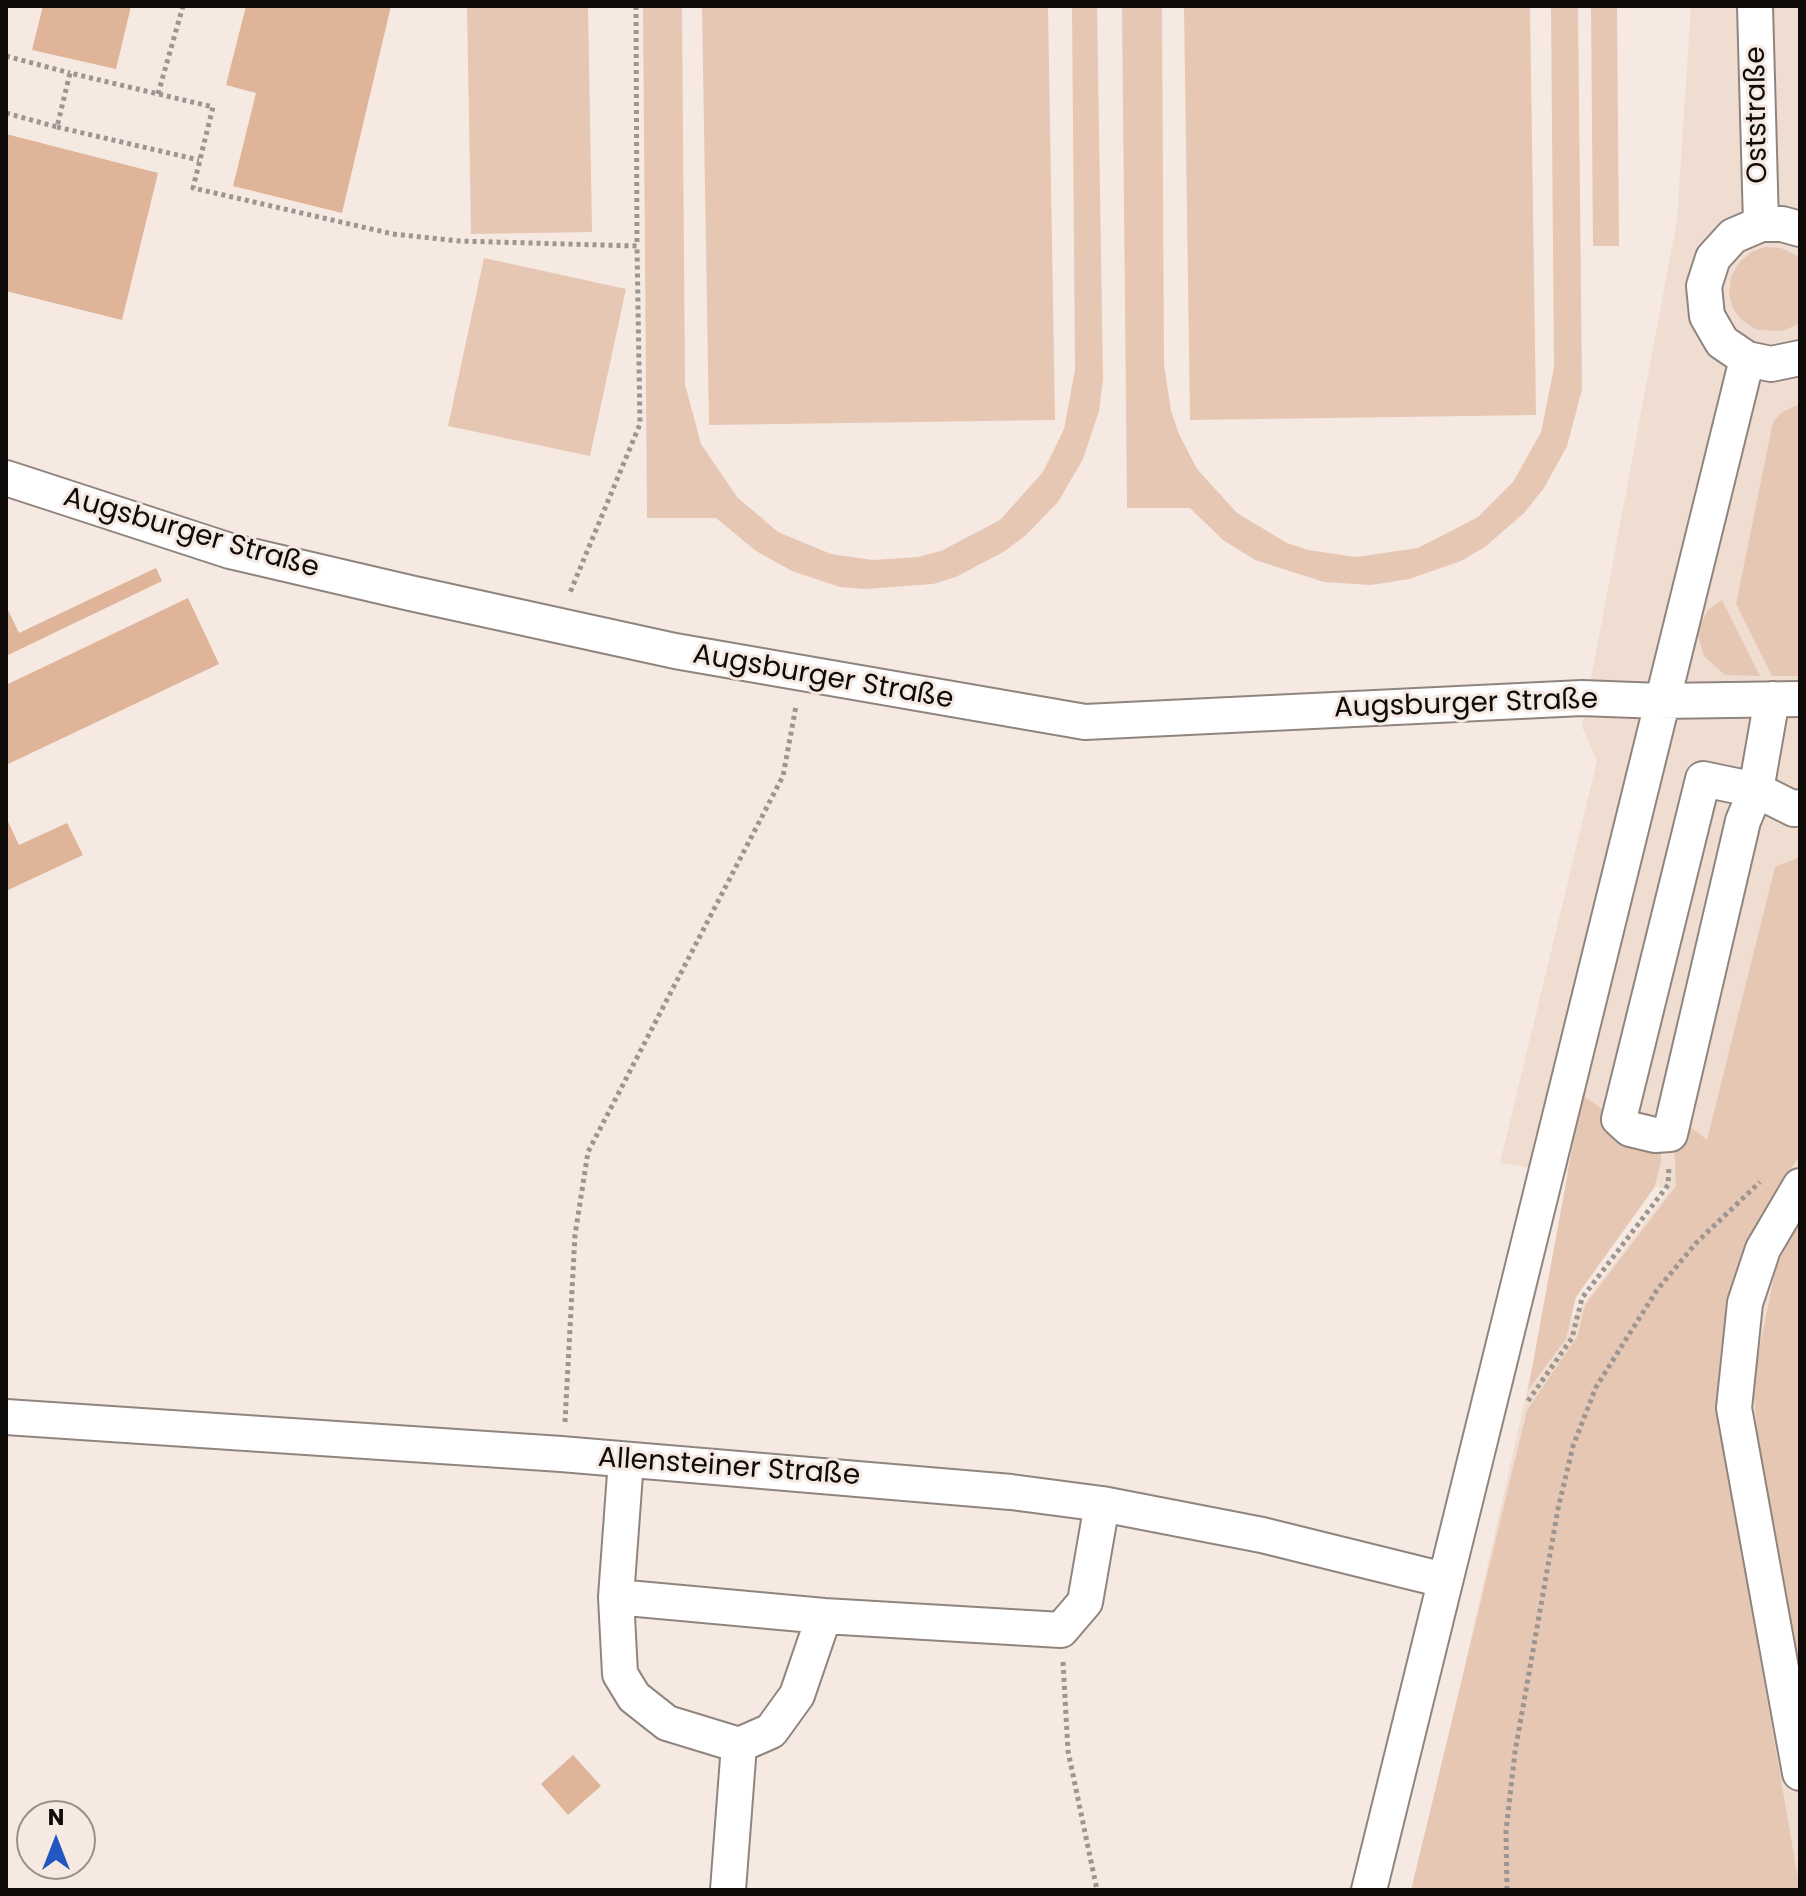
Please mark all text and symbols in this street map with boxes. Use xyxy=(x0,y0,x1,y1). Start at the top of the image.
street label: Oststraße xyxy=(1740,46,1776,184)
street label: Augsburger Straße xyxy=(59,481,323,587)
street label: Augsburger Straße xyxy=(690,639,956,717)
street label: Augsburger Straße xyxy=(1333,684,1599,726)
street label: Allensteiner Straße xyxy=(597,1442,861,1494)
north arrow xyxy=(16,1800,96,1880)
text: N xyxy=(48,1802,64,1833)

